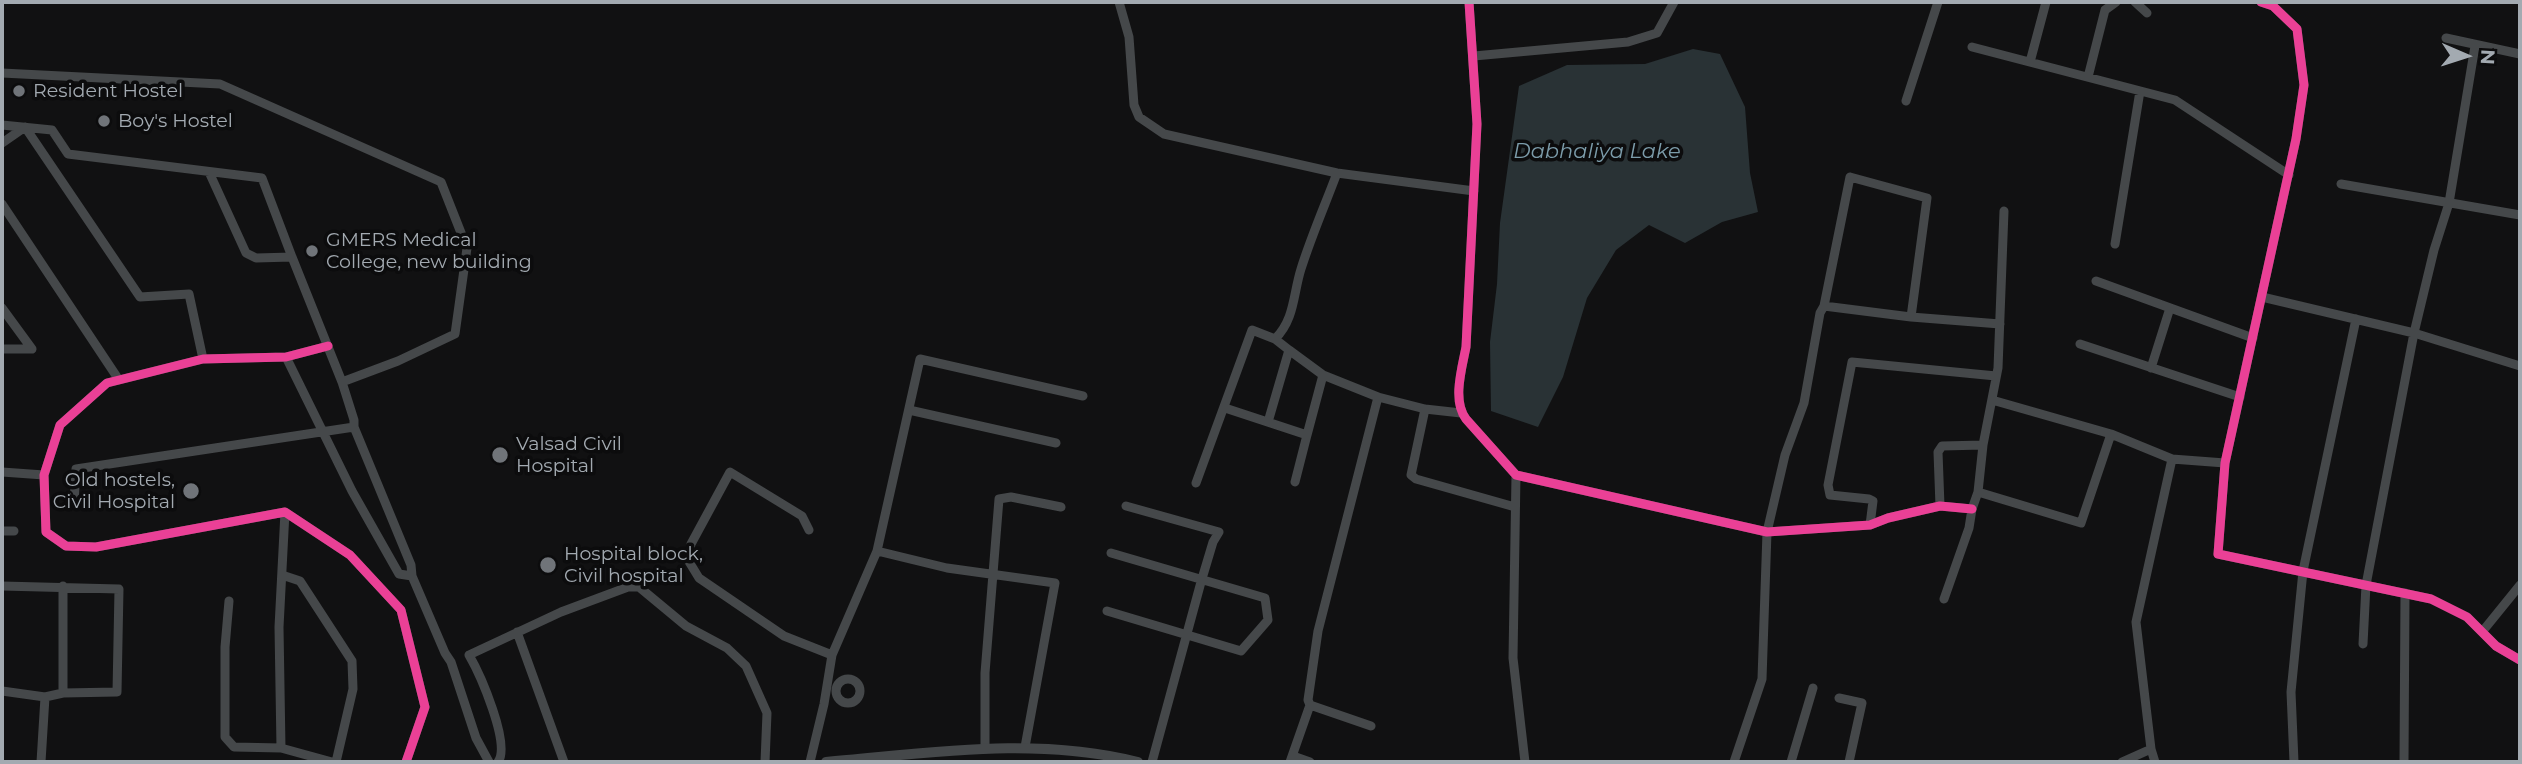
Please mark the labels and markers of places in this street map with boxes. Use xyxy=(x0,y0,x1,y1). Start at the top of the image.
place label: Resident Hostel xyxy=(33,80,183,102)
marker: Resident Hostel xyxy=(11,83,27,99)
place label: Boy's Hostel xyxy=(118,110,233,132)
marker: Boy's Hostel xyxy=(96,113,112,129)
place label: GMERS Medical College, new building xyxy=(326,229,532,273)
marker: GMERS Medical College, new building xyxy=(304,243,320,259)
place label: Valsad Civil Hospital xyxy=(516,433,622,477)
marker: Valsad Civil Hospital xyxy=(490,445,510,465)
place label: Old hostels, Civil Hospital xyxy=(53,469,175,513)
marker: Old hostels, Civil Hospital xyxy=(181,481,201,501)
place label: Hospital block, Civil hospital xyxy=(564,543,703,587)
marker: Hospital block, Civil hospital xyxy=(538,555,558,575)

